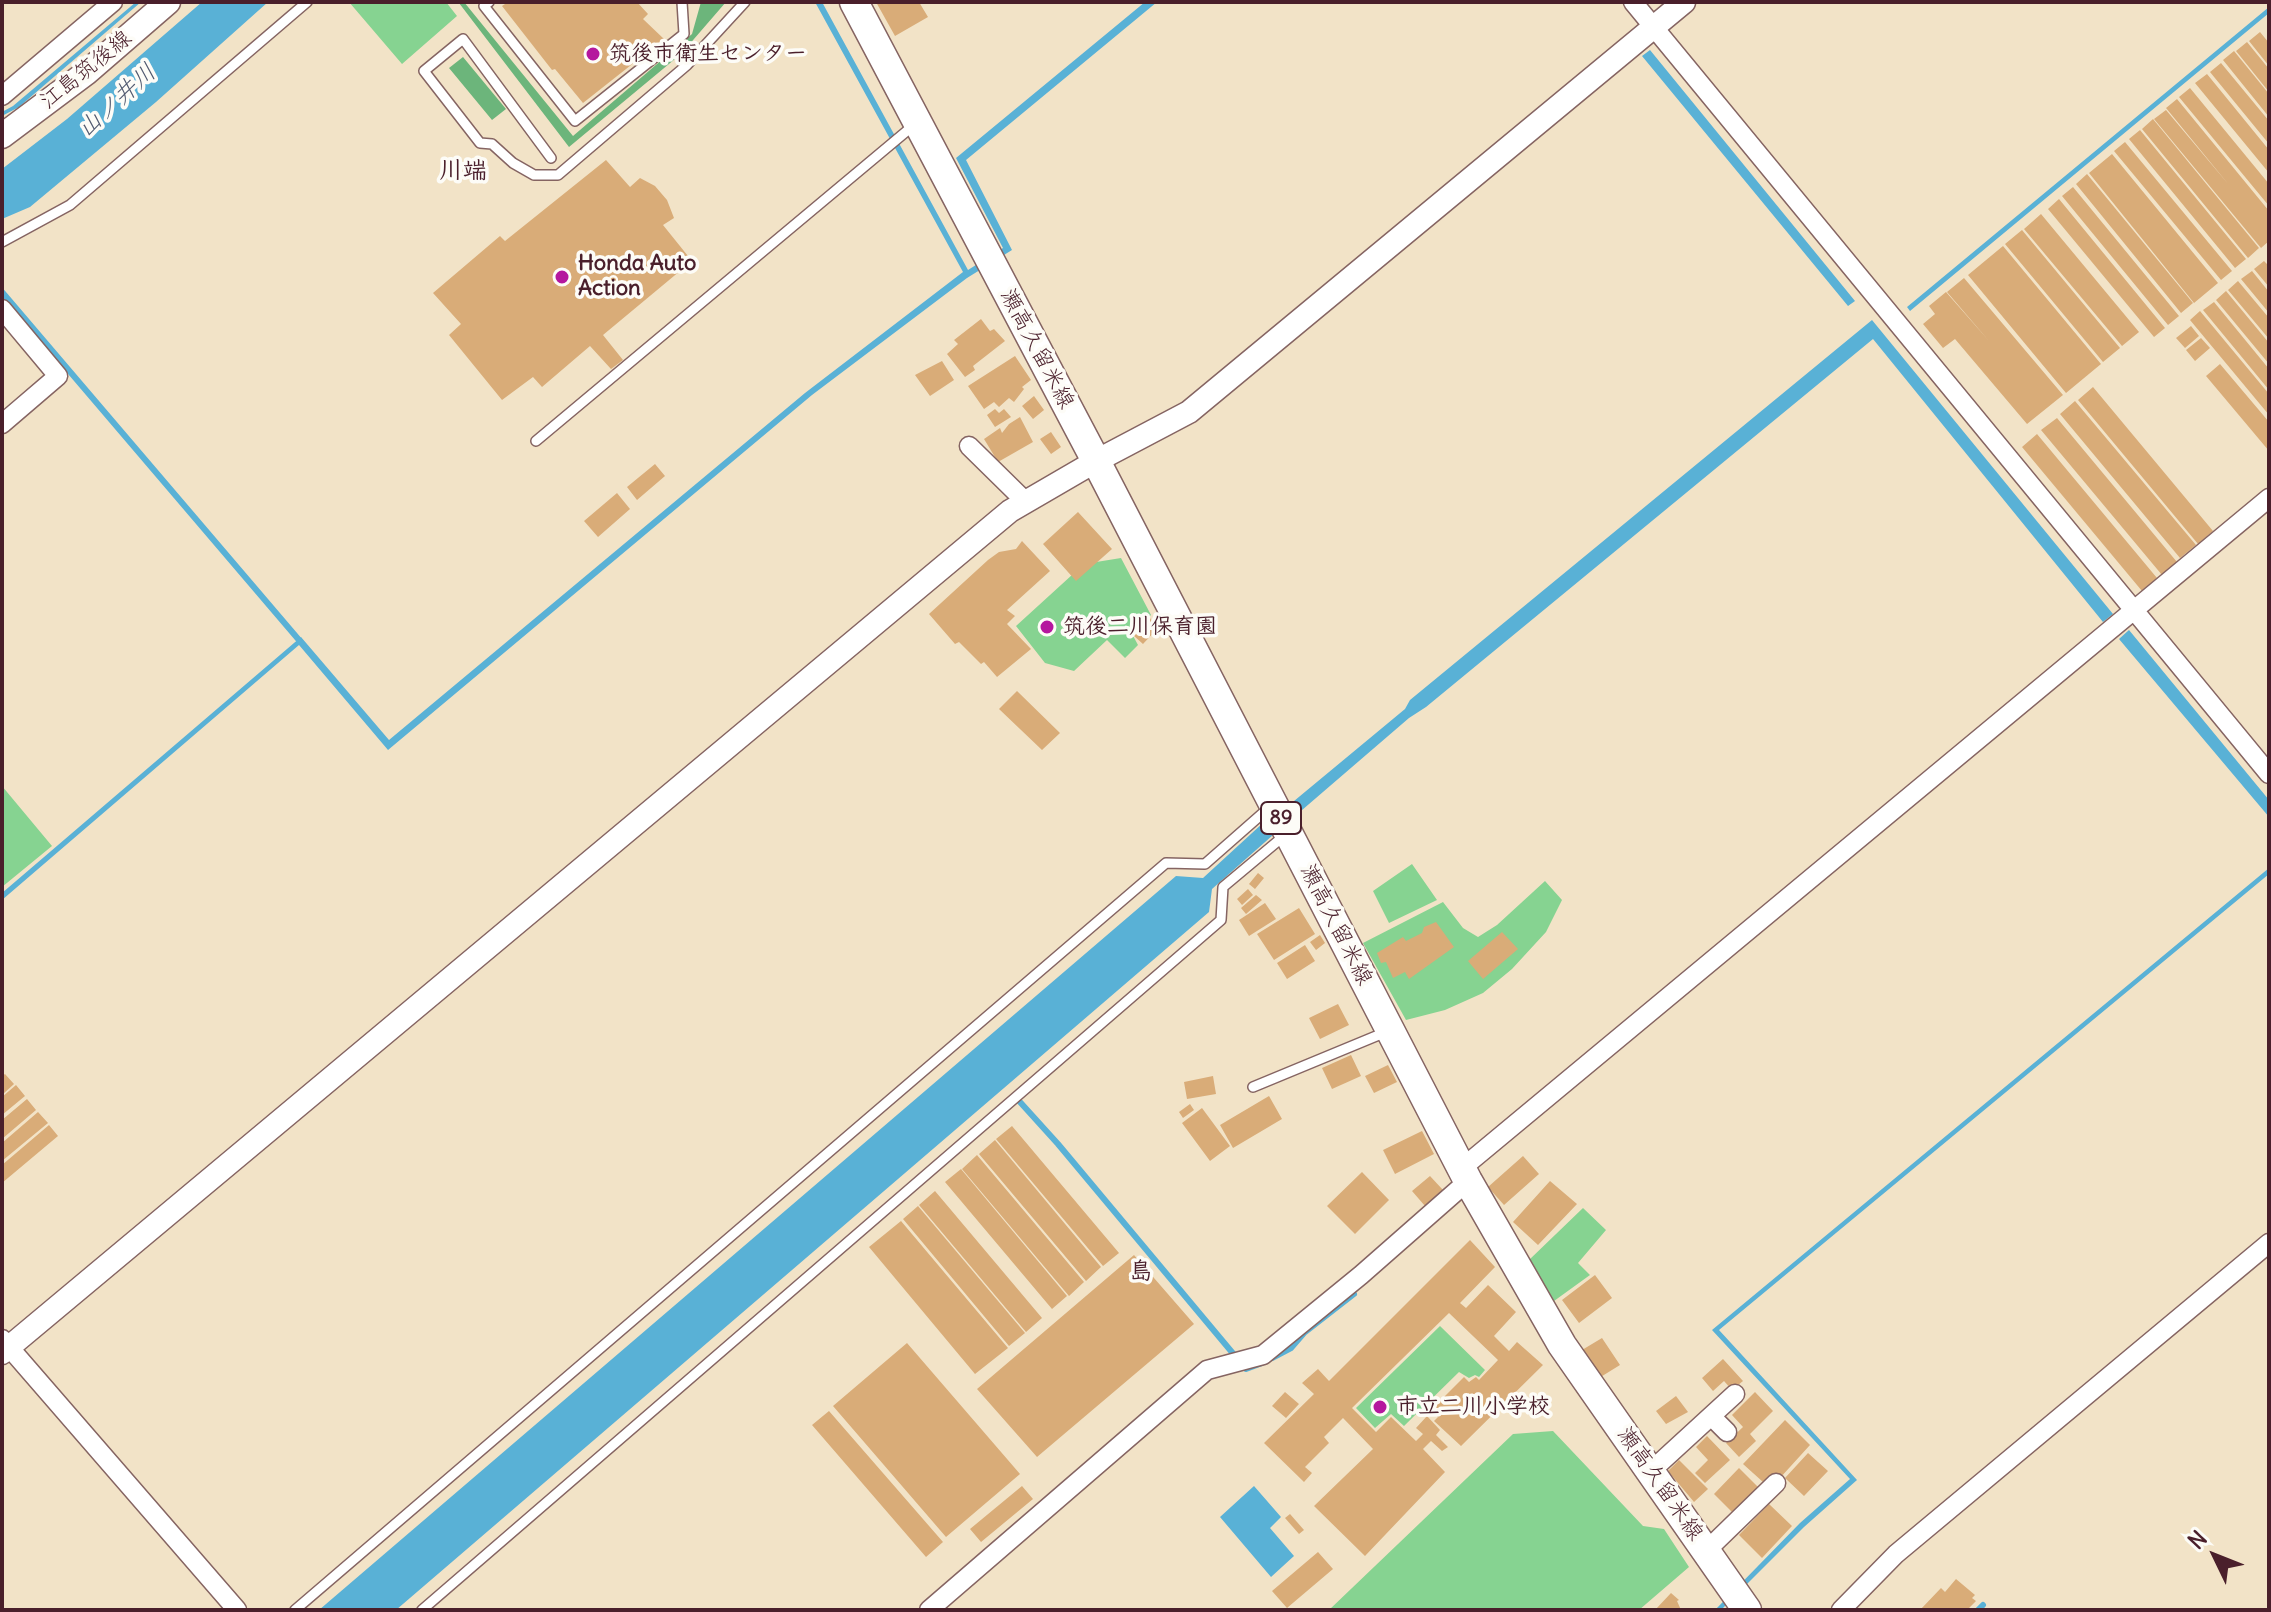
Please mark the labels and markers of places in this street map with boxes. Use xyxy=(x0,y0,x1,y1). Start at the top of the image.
place label: 筑後市衛生センター xyxy=(609,41,807,67)
marker: 筑後市衛生センター xyxy=(584,45,602,63)
place label: Honda Auto Action xyxy=(578,251,696,302)
marker: Honda Auto Action xyxy=(553,268,571,286)
place label: 筑後二川保育園 xyxy=(1063,614,1217,640)
marker: 筑後二川保育園 xyxy=(1038,618,1056,636)
place label: 市立二川小学校 xyxy=(1396,1394,1550,1420)
marker: 市立二川小学校 xyxy=(1371,1398,1389,1416)

